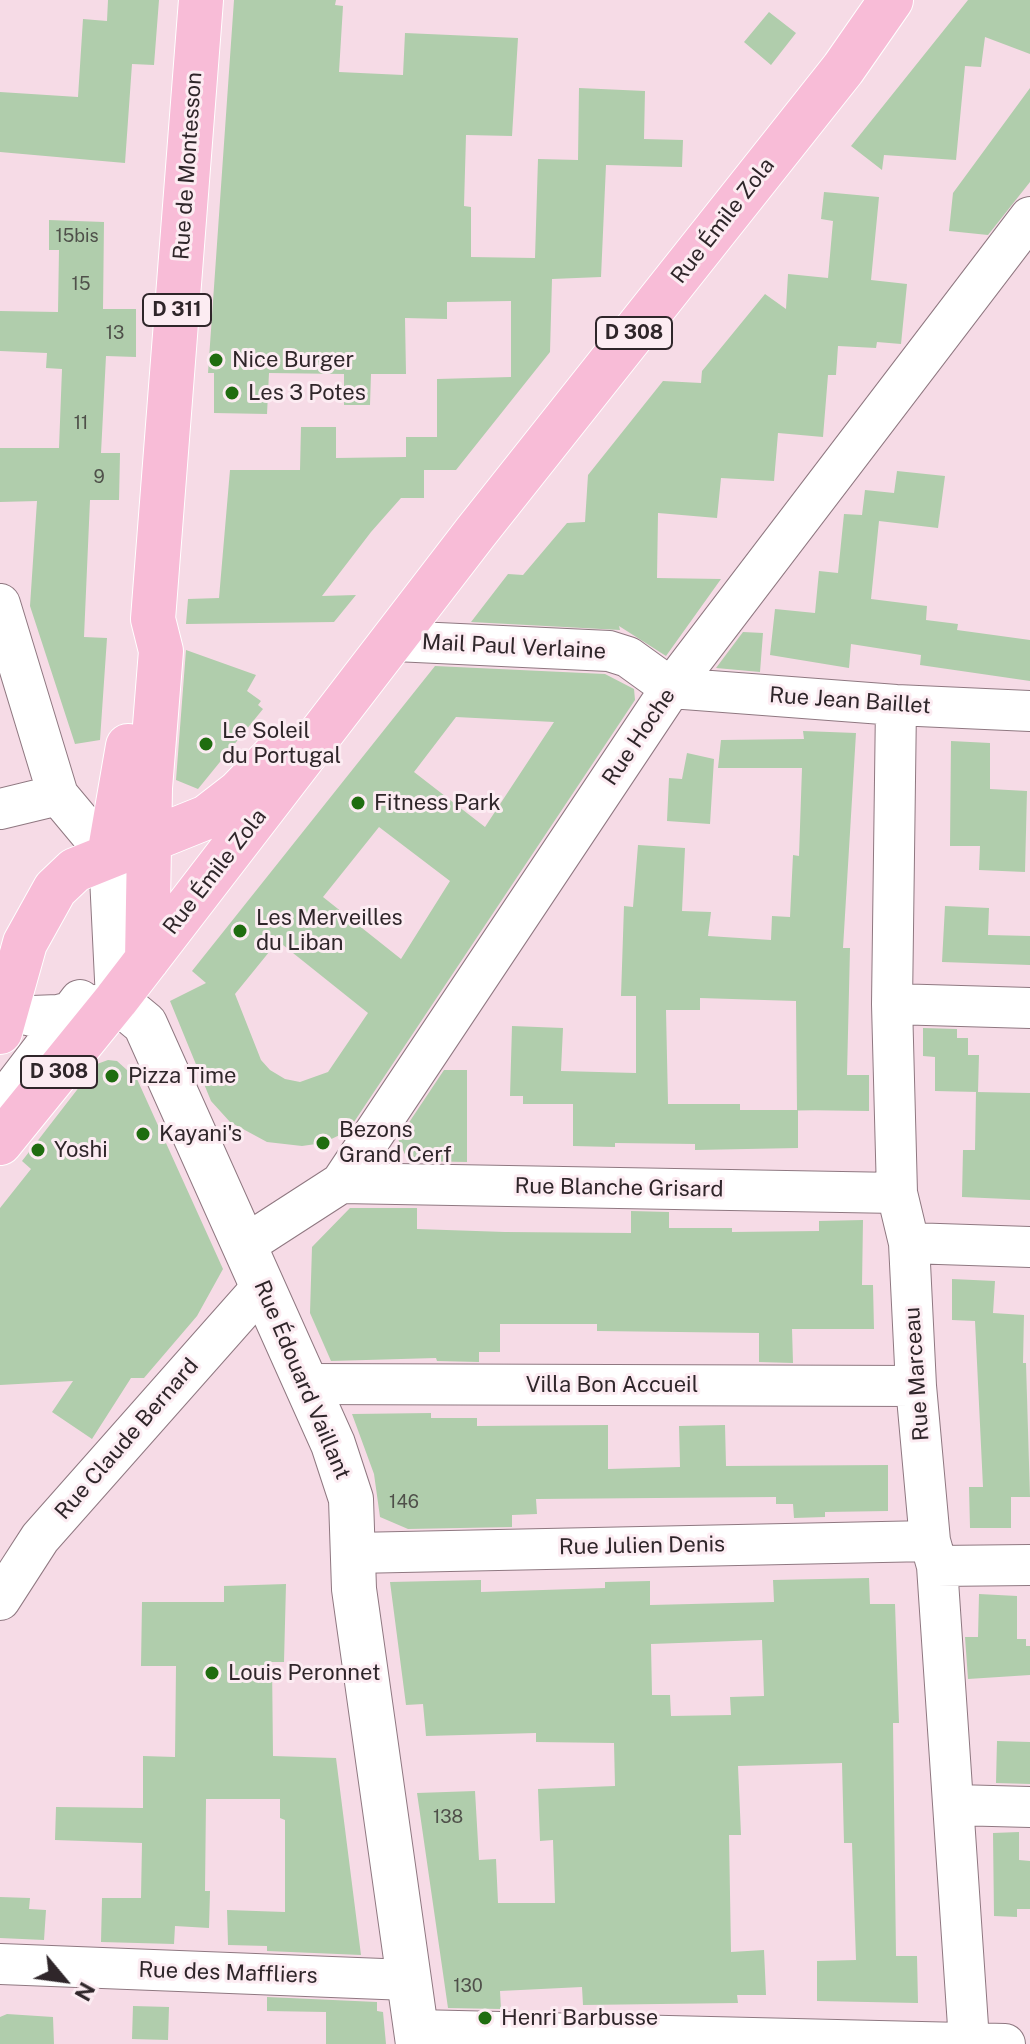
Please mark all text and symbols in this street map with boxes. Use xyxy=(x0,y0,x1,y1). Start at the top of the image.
street label: Rue de Montesson xyxy=(168,71,208,261)
street label: Rue Émile Zola xyxy=(666,153,780,289)
house number: 15bis xyxy=(55,225,99,247)
house number: 15 xyxy=(72,273,90,295)
road number: D 311 xyxy=(143,294,211,326)
road number: D 308 xyxy=(596,317,672,349)
house number: 13 xyxy=(106,322,124,344)
place label: Nice Burger xyxy=(232,347,354,373)
marker: Nice Burger xyxy=(207,351,225,369)
place label: Les 3 Potes xyxy=(248,380,366,406)
marker: Les 3 Potes xyxy=(223,384,241,402)
house number: 11 xyxy=(74,412,88,434)
house number: 9 xyxy=(93,466,105,488)
street label: Mail Paul Verlaine xyxy=(421,629,607,665)
street label: Rue Jean Baillet xyxy=(768,682,932,720)
street label: Rue Hoche xyxy=(597,683,681,791)
place label: Le Soleil du Portugal xyxy=(222,718,341,770)
marker: Le Soleil du Portugal xyxy=(197,735,215,753)
place label: Fitness Park xyxy=(374,790,501,816)
marker: Fitness Park xyxy=(349,794,367,812)
street label: Rue Émile Zola xyxy=(158,804,272,940)
place label: Les Merveilles du Liban xyxy=(256,905,403,956)
marker: Les Merveilles du Liban xyxy=(231,922,249,940)
road number: D 308 xyxy=(21,1056,97,1088)
place label: Pizza Time xyxy=(128,1063,237,1089)
marker: Pizza Time xyxy=(103,1067,121,1085)
place label: Bezons Grand Cerf xyxy=(339,1117,452,1168)
place label: Kayani's xyxy=(159,1121,242,1147)
marker: Kayani's xyxy=(134,1125,152,1143)
marker: Bezons Grand Cerf xyxy=(314,1134,332,1152)
place label: Yoshi xyxy=(54,1137,108,1163)
marker: Yoshi xyxy=(29,1141,47,1159)
street label: Rue Blanche Grisard xyxy=(514,1173,724,1203)
street label: Rue Édouard Vaillant xyxy=(248,1277,356,1483)
street label: Rue Marceau xyxy=(899,1306,935,1442)
street label: Rue Claude Bernard xyxy=(50,1353,204,1525)
street label: Villa Bon Accueil xyxy=(526,1372,698,1398)
house number: 146 xyxy=(389,1491,419,1513)
street label: Rue Julien Denis xyxy=(559,1531,725,1561)
place label: Louis Peronnet xyxy=(228,1660,381,1686)
marker: Louis Peronnet xyxy=(203,1664,221,1682)
house number: 138 xyxy=(433,1806,463,1828)
north arrow xyxy=(24,1940,104,2020)
street label: Rue des Maffliers xyxy=(138,1957,318,1989)
house number: 130 xyxy=(453,1975,483,1997)
text: N xyxy=(69,1978,101,2005)
place label: Henri Barbusse xyxy=(501,2005,658,2031)
marker: Henri Barbusse xyxy=(476,2009,494,2027)

